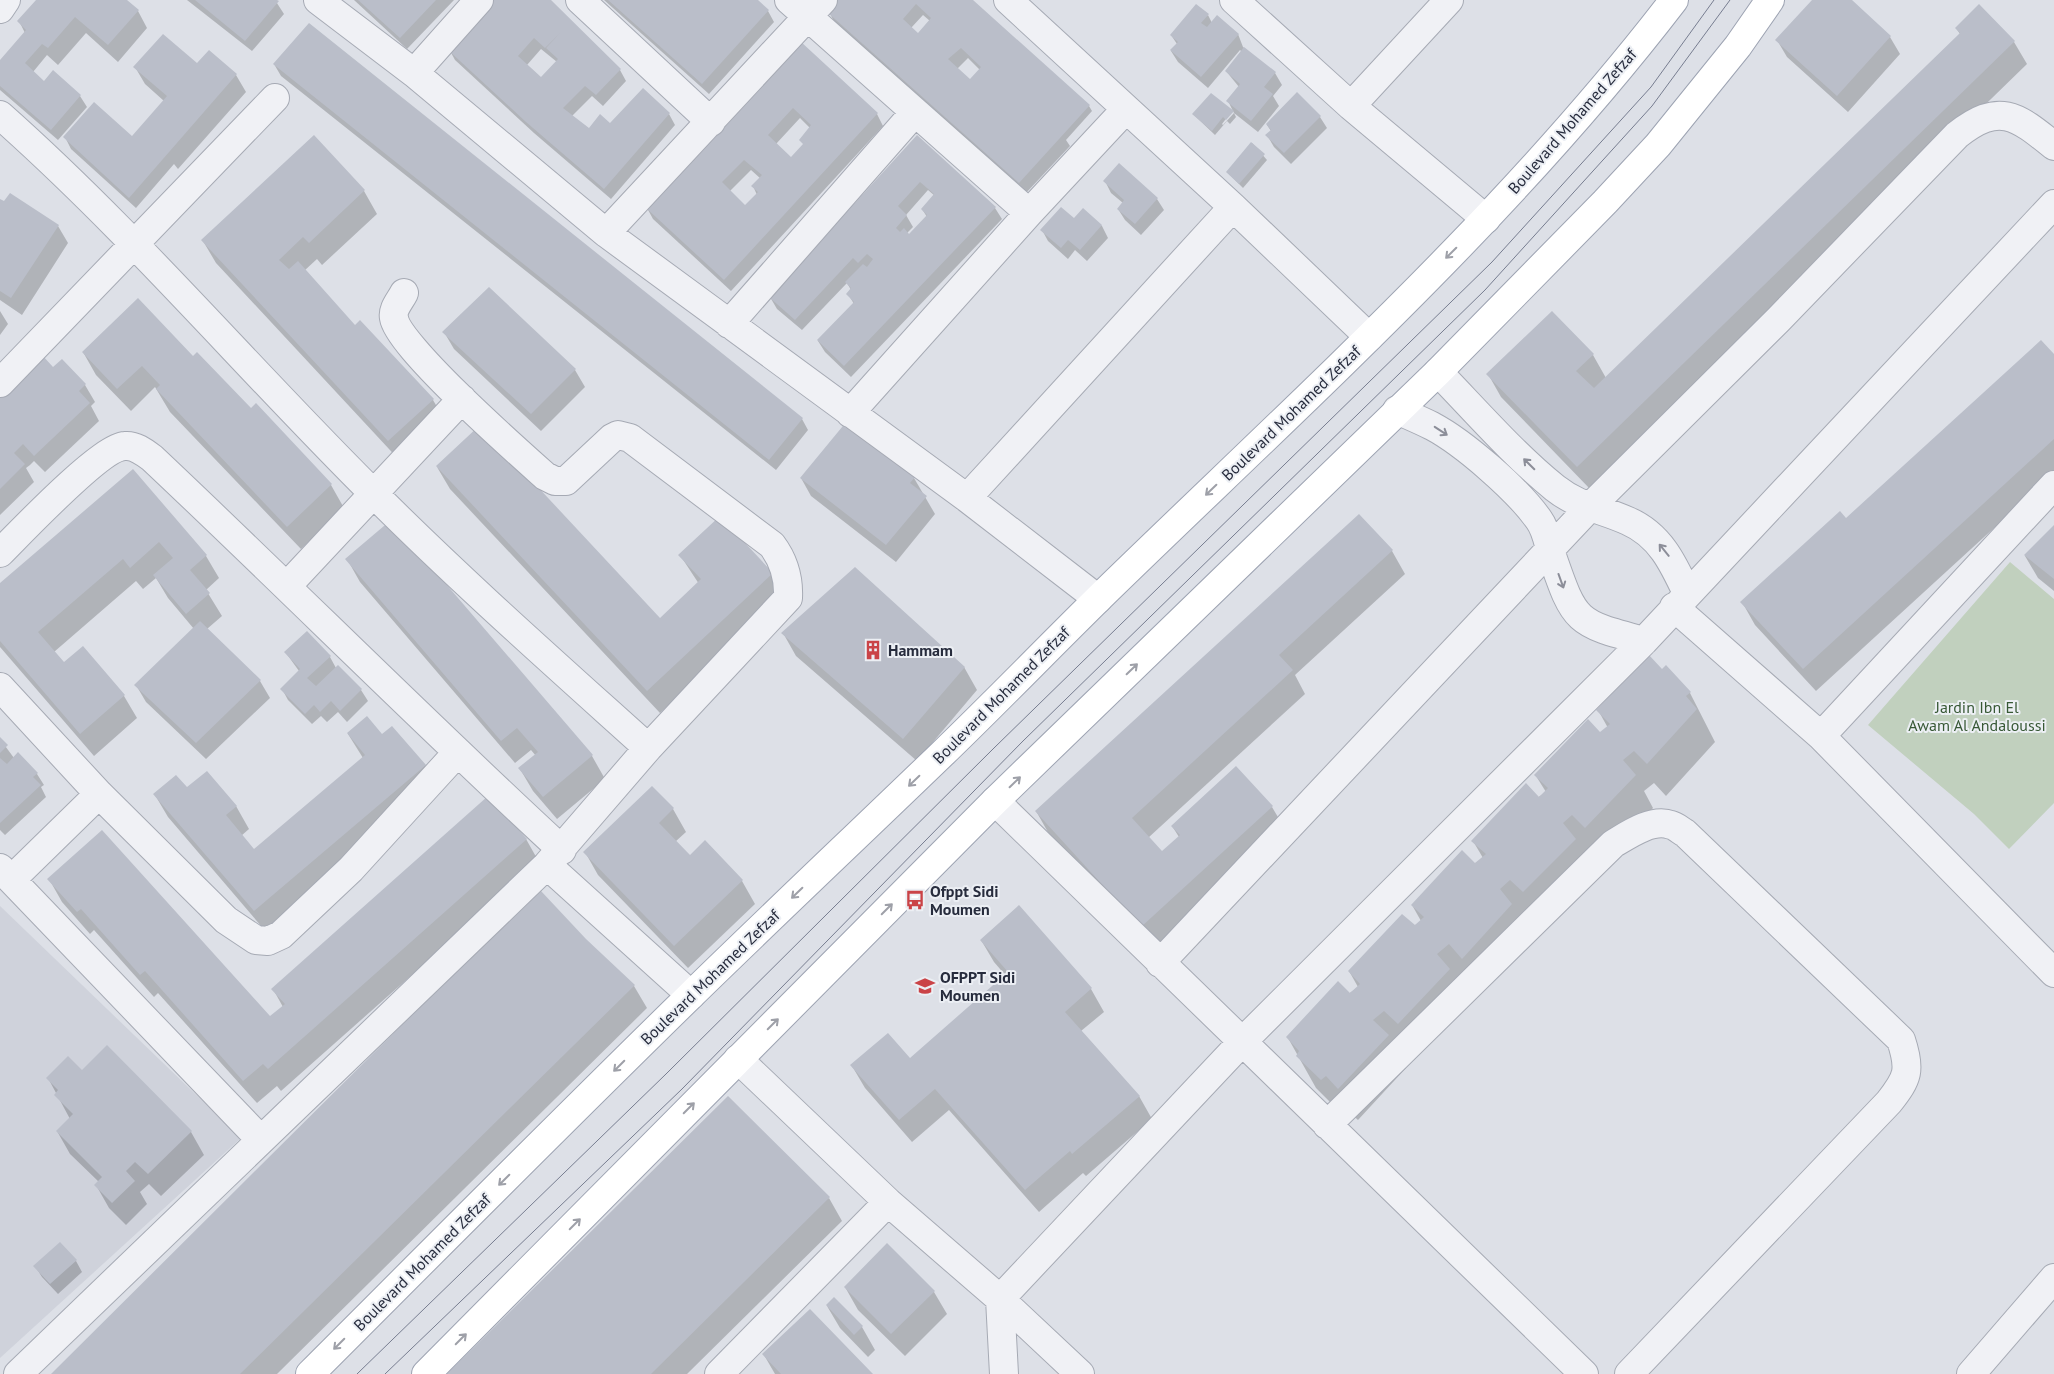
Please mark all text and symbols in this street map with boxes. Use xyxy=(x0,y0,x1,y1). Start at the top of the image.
street label: Boulevard Mohamed Zefzaf xyxy=(1503,44,1641,198)
one-way arrow xyxy=(1445,247,1457,260)
street label: Boulevard Mohamed Zefzaf xyxy=(1217,341,1365,485)
one-way arrow xyxy=(1433,427,1447,437)
one-way arrow xyxy=(1523,458,1536,470)
one-way arrow xyxy=(1204,484,1217,496)
one-way arrow xyxy=(1659,544,1670,557)
one-way arrow xyxy=(1557,572,1566,588)
street label: Boulevard Mohamed Zefzaf xyxy=(928,622,1074,768)
building icon: Hammam xyxy=(862,639,884,661)
place label: Hammam xyxy=(888,640,953,660)
one-way arrow xyxy=(1125,663,1138,675)
park label: Jardin Ibn El Awam Al Andaloussi xyxy=(1908,697,2046,735)
one-way arrow xyxy=(909,774,921,786)
one-way arrow xyxy=(1008,776,1021,788)
place label: Ofppt Sidi Moumen xyxy=(930,881,998,919)
one-way arrow xyxy=(791,887,803,899)
bus stop icon: Ofppt Sidi Moumen xyxy=(904,889,926,911)
one-way arrow xyxy=(881,902,893,915)
street label: Boulevard Mohamed Zefzaf xyxy=(636,905,784,1049)
place label: OFPPT Sidi Moumen xyxy=(940,967,1015,1005)
school or university icon: OFPPT Sidi Moumen xyxy=(914,975,936,997)
one-way arrow xyxy=(767,1018,779,1030)
one-way arrow xyxy=(613,1060,626,1072)
one-way arrow xyxy=(683,1102,695,1115)
one-way arrow xyxy=(498,1174,510,1187)
street label: Boulevard Mohamed Zefzaf xyxy=(349,1189,495,1335)
one-way arrow xyxy=(569,1218,581,1230)
one-way arrow xyxy=(455,1333,467,1346)
one-way arrow xyxy=(334,1338,346,1350)

